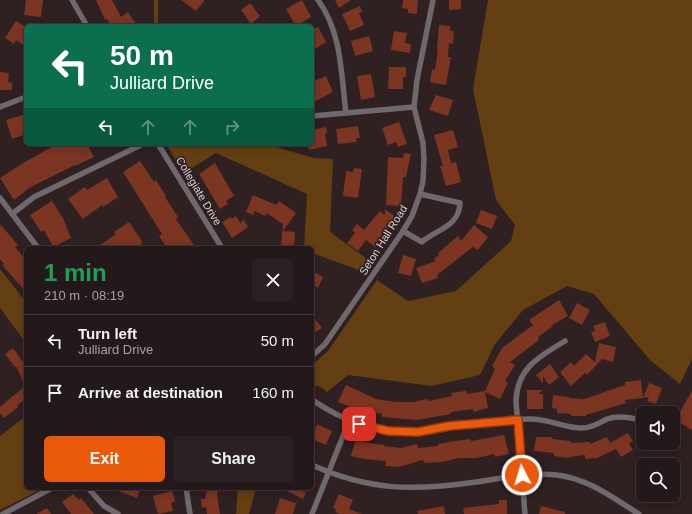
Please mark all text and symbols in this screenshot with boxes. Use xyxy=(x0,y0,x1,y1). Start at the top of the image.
icon: left xyxy=(44,40,96,92)
text: 50 m xyxy=(110,40,174,71)
text: Julliard Drive xyxy=(110,73,214,93)
icon: left xyxy=(95,116,117,138)
icon: ahead xyxy=(137,116,159,138)
icon: ahead xyxy=(179,116,201,138)
icon: right xyxy=(221,116,243,138)
street label: Collegiate Drive xyxy=(174,155,224,227)
street label: Seton Hall Road xyxy=(357,203,409,277)
text: 1 min xyxy=(44,259,107,286)
button: close xyxy=(252,259,294,301)
text: 210 m · 08:19 xyxy=(44,288,124,303)
text: Turn left xyxy=(78,325,137,342)
icon: left xyxy=(44,330,66,352)
text: 50 m xyxy=(261,332,294,349)
text: Julliard Drive xyxy=(78,342,153,357)
icon: arrive xyxy=(44,382,66,404)
text: Arrive at destination xyxy=(78,384,223,401)
text: 160 m xyxy=(252,384,294,401)
map controls xyxy=(636,406,680,502)
button: sound xyxy=(636,406,680,450)
pin xyxy=(342,407,376,441)
icon: arrive xyxy=(348,413,370,435)
button: Exit xyxy=(44,436,165,482)
button: Share xyxy=(173,436,294,482)
position arrow xyxy=(501,454,543,496)
button: search xyxy=(636,458,680,502)

